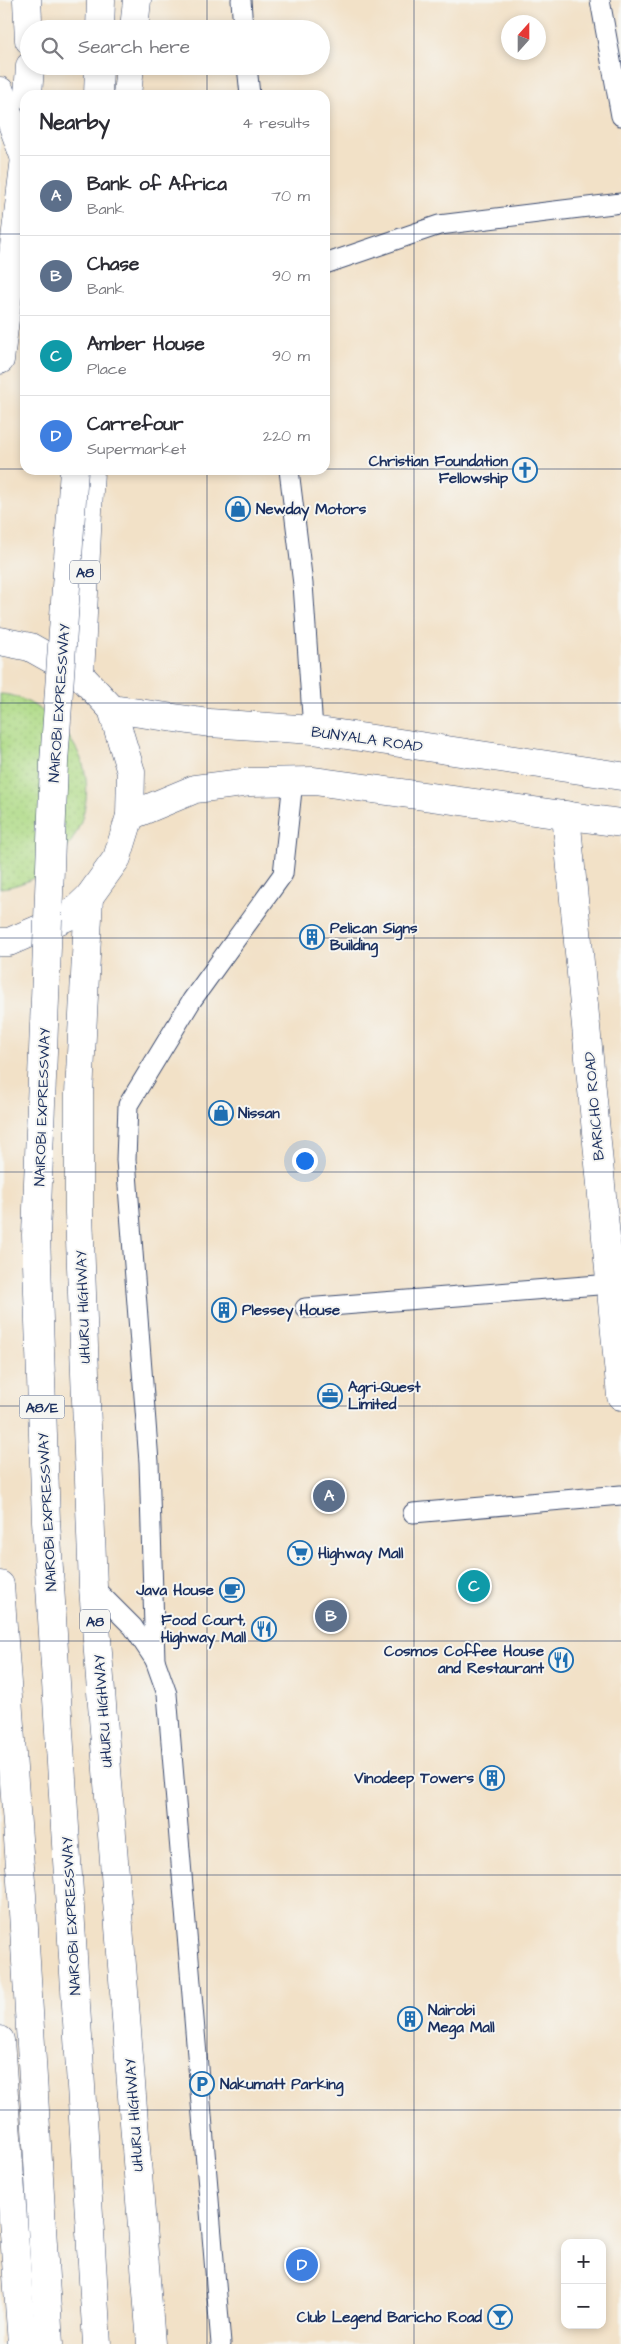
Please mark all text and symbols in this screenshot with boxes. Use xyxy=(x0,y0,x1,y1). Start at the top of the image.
north arrow xyxy=(501,15,546,60)
search box xyxy=(20,20,330,75)
icon: search xyxy=(38,34,66,62)
text: Search here xyxy=(78,34,190,61)
text: Nearby xyxy=(40,108,110,137)
text: 4 results xyxy=(242,112,310,134)
text: Bank of Africa xyxy=(87,171,227,198)
text: A xyxy=(51,185,61,207)
text: 70 m xyxy=(271,185,310,207)
text: Bank xyxy=(87,198,124,220)
text: Chase xyxy=(87,251,139,278)
text: B xyxy=(50,265,62,287)
text: 90 m xyxy=(272,265,310,287)
text: Bank xyxy=(87,278,124,300)
text: Amber House xyxy=(87,331,205,358)
text: C xyxy=(50,345,62,367)
text: 90 m xyxy=(272,345,310,367)
text: Place xyxy=(87,358,127,380)
text: Carrefour xyxy=(87,411,183,438)
text: D xyxy=(51,425,61,447)
text: 220 m xyxy=(263,425,310,447)
text: Supermarket xyxy=(87,438,186,460)
place label: Christian Foundation Fellowship xyxy=(369,451,509,489)
church icon: Christian Foundation Fellowship xyxy=(512,457,538,483)
shop icon: Newday Motors xyxy=(225,496,251,522)
place label: Newday Motors xyxy=(256,499,367,521)
road number: A8 xyxy=(70,560,100,584)
street label: NAIROBI EXPRESSWAY xyxy=(43,623,76,783)
street label: BUNYALA ROAD xyxy=(310,721,424,758)
place label: Pelican Signs Building xyxy=(330,918,418,958)
building icon: Pelican Signs Building xyxy=(299,924,325,950)
street label: NAIROBI EXPRESSWAY xyxy=(29,1027,56,1187)
street label: BARICHO ROAD xyxy=(579,1050,610,1161)
shop icon: Nissan xyxy=(208,1100,234,1126)
place label: Nissan xyxy=(238,1103,280,1124)
your location xyxy=(292,1148,318,1174)
street label: UHURU HIGHWAY xyxy=(71,1250,96,1364)
building icon: Plessey House xyxy=(211,1297,237,1323)
place label: Plessey House xyxy=(242,1300,340,1322)
place label: Agri-Quest Limited xyxy=(348,1377,422,1415)
office icon: Agri-Quest Limited xyxy=(317,1383,343,1409)
road number: A8/E xyxy=(20,1395,64,1418)
street label: NAIROBI EXPRESSWAY xyxy=(33,1432,62,1592)
pin: A xyxy=(313,1477,345,1515)
supermarket icon: Highway Mall xyxy=(287,1540,313,1566)
place label: Highway Mall xyxy=(318,1543,404,1566)
pin: C xyxy=(458,1567,490,1605)
cafe icon: Java House xyxy=(219,1577,245,1603)
place label: Java House xyxy=(135,1580,214,1601)
pin: B xyxy=(315,1597,347,1635)
road number: A8 xyxy=(80,1610,110,1632)
place label: Food Court, Highway Mall xyxy=(161,1610,247,1650)
restaurant icon: Food Court, Highway Mall xyxy=(251,1616,277,1642)
place label: Cosmos Coffee House and Restaurant xyxy=(384,1641,545,1679)
restaurant icon: Cosmos Coffee House and Restaurant xyxy=(548,1647,574,1673)
street label: UHURU HIGHWAY xyxy=(89,1654,118,1768)
building icon: Vinodeep Towers xyxy=(479,1765,505,1791)
place label: Vinodeep Towers xyxy=(353,1768,474,1789)
street label: NAIROBI EXPRESSWAY xyxy=(57,1836,86,1996)
place label: Nairobi Mega Mall xyxy=(428,2000,495,2040)
building icon: Nairobi Mega Mall xyxy=(397,2006,423,2032)
street label: UHURU HIGHWAY xyxy=(120,2058,149,2172)
parking icon: Nakumatt Parking xyxy=(189,2071,215,2097)
place label: Nakumatt Parking xyxy=(220,2074,344,2097)
map controls xyxy=(561,2239,606,2329)
button: + xyxy=(561,2239,606,2284)
pin: D xyxy=(286,2246,318,2284)
button: − xyxy=(561,2284,606,2329)
bar icon: Club Legend Baricho Road xyxy=(487,2304,513,2330)
place label: Club Legend Baricho Road xyxy=(297,2307,482,2330)

